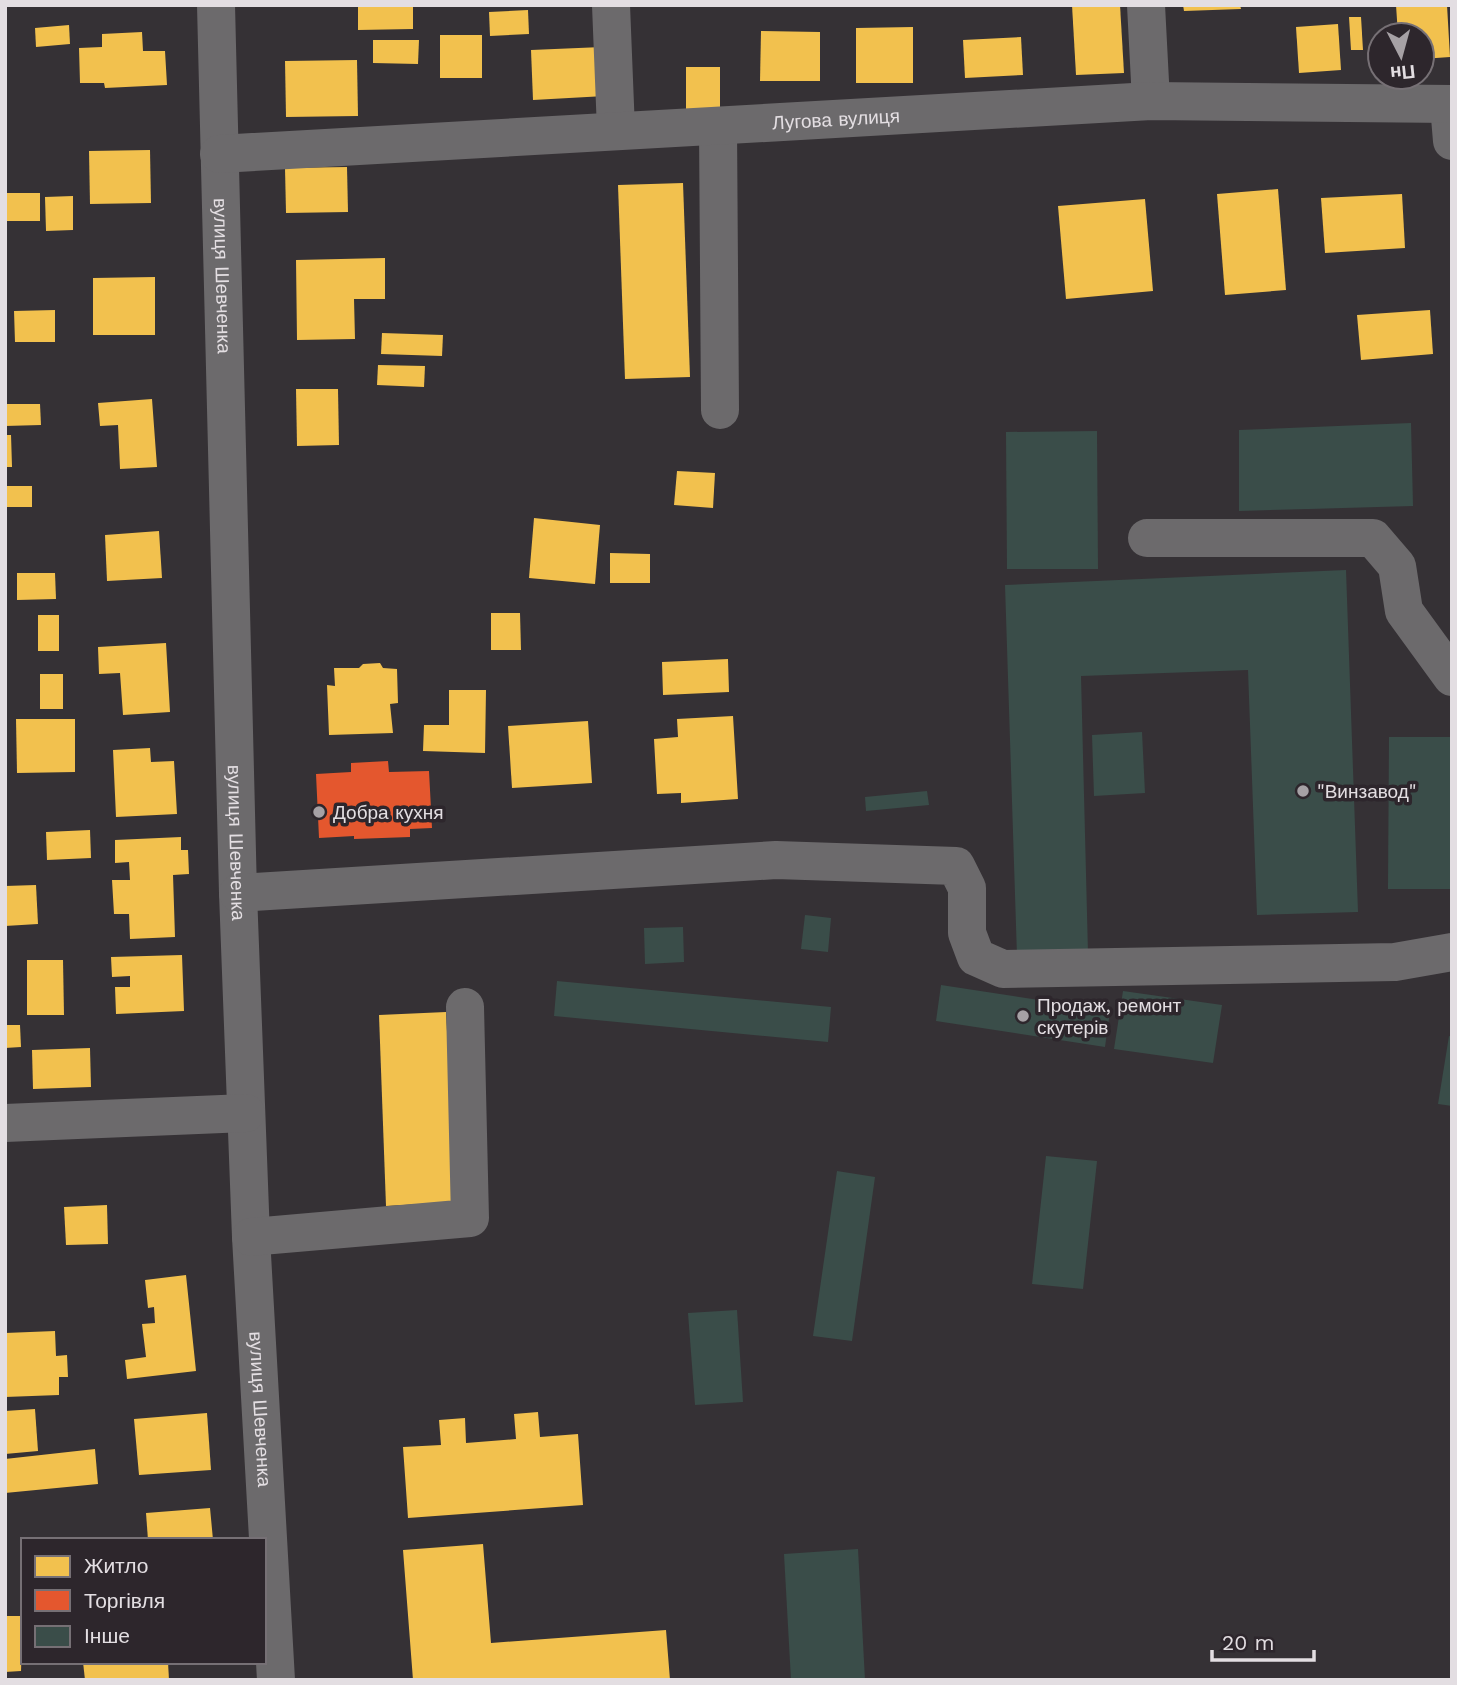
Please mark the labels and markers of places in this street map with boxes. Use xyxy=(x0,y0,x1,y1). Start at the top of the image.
place label: "Винзавод" xyxy=(1317,780,1417,803)
marker: "Винзавод" xyxy=(1295,783,1311,799)
place label: Добра кухня xyxy=(333,801,443,824)
marker: Добра кухня xyxy=(311,804,327,820)
place label: Продаж, ремонт скутерів xyxy=(1037,994,1182,1039)
marker: Продаж, ремонт скутерів xyxy=(1015,1008,1031,1024)

